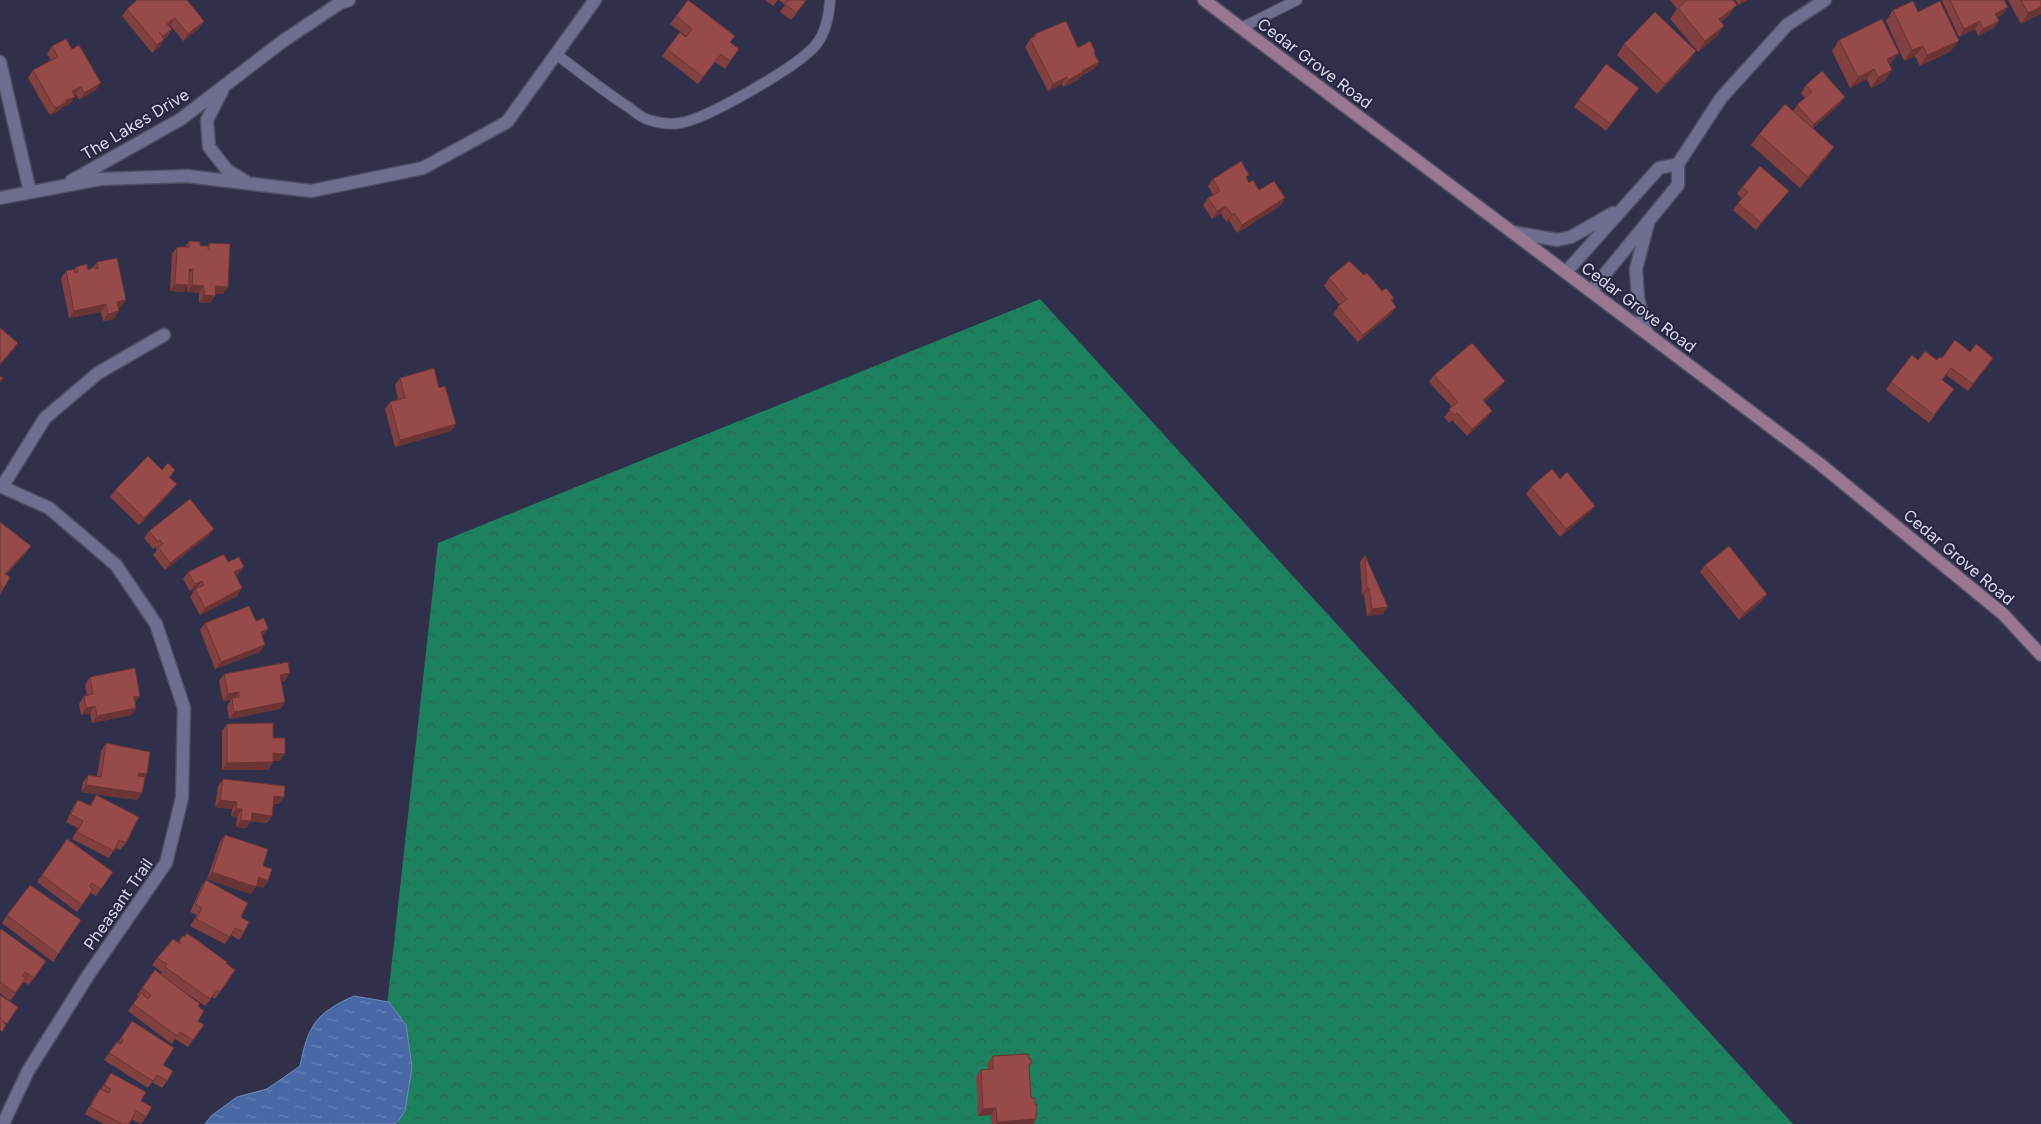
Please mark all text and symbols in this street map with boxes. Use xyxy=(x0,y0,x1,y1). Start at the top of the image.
street label: Cedar Grove Road xyxy=(1254,13,1376,113)
street label: The Lakes Drive xyxy=(78,84,192,164)
street label: Cedar Grove Road xyxy=(1578,257,1700,357)
street label: Cedar Grove Road xyxy=(1900,505,2018,609)
street label: Pheasant Trail xyxy=(79,854,157,954)

